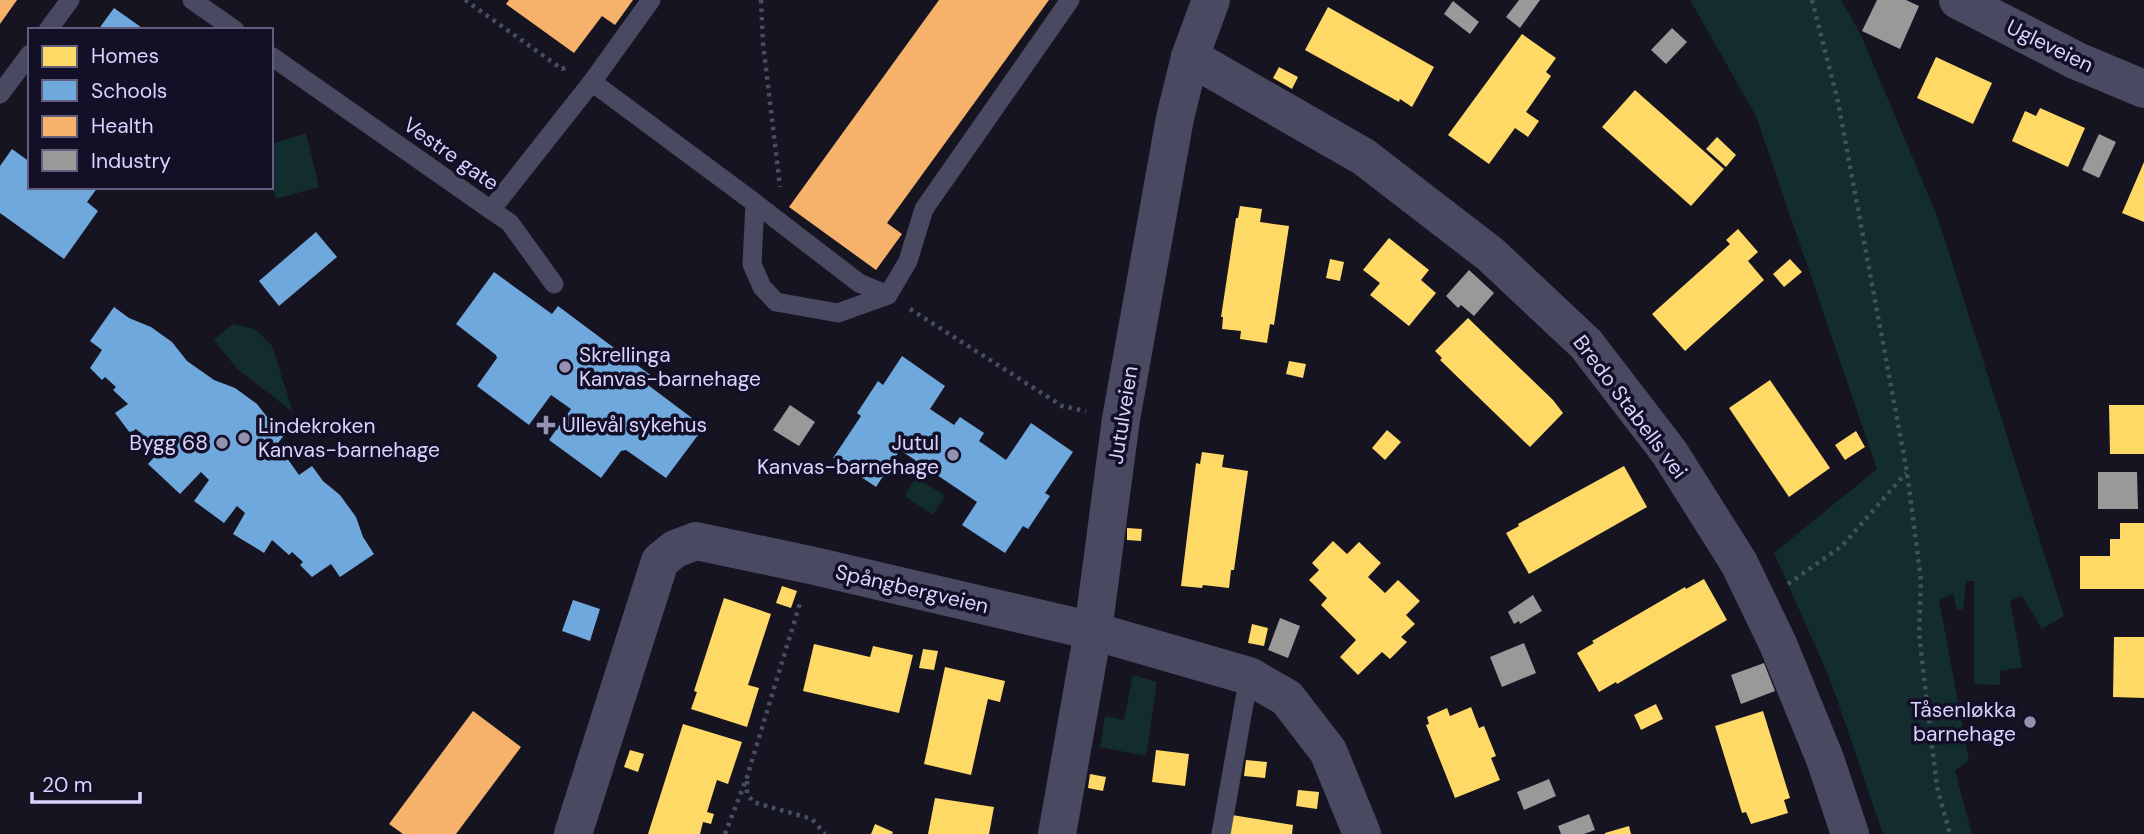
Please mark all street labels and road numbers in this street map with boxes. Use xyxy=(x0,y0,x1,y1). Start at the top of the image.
street label: Ugleveien xyxy=(2002,13,2098,79)
street label: Vestre gate xyxy=(398,111,504,197)
street label: Bredo Stabells vei xyxy=(1567,329,1693,485)
street label: Jutulveien xyxy=(1101,364,1145,466)
street label: Spångbergveien xyxy=(833,558,991,620)

